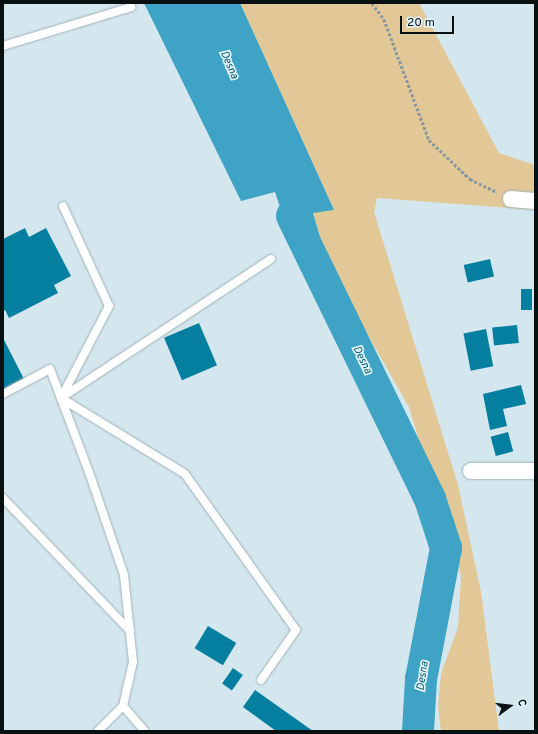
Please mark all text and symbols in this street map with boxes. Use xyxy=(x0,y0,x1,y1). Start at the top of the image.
scale bar xyxy=(402,8,456,34)
text: 20 m xyxy=(407,15,435,31)
water label: Desna xyxy=(217,49,241,81)
water label: Desna xyxy=(350,344,374,376)
water label: Desna xyxy=(414,661,432,691)
north arrow xyxy=(490,686,530,726)
text: С xyxy=(514,698,529,708)

